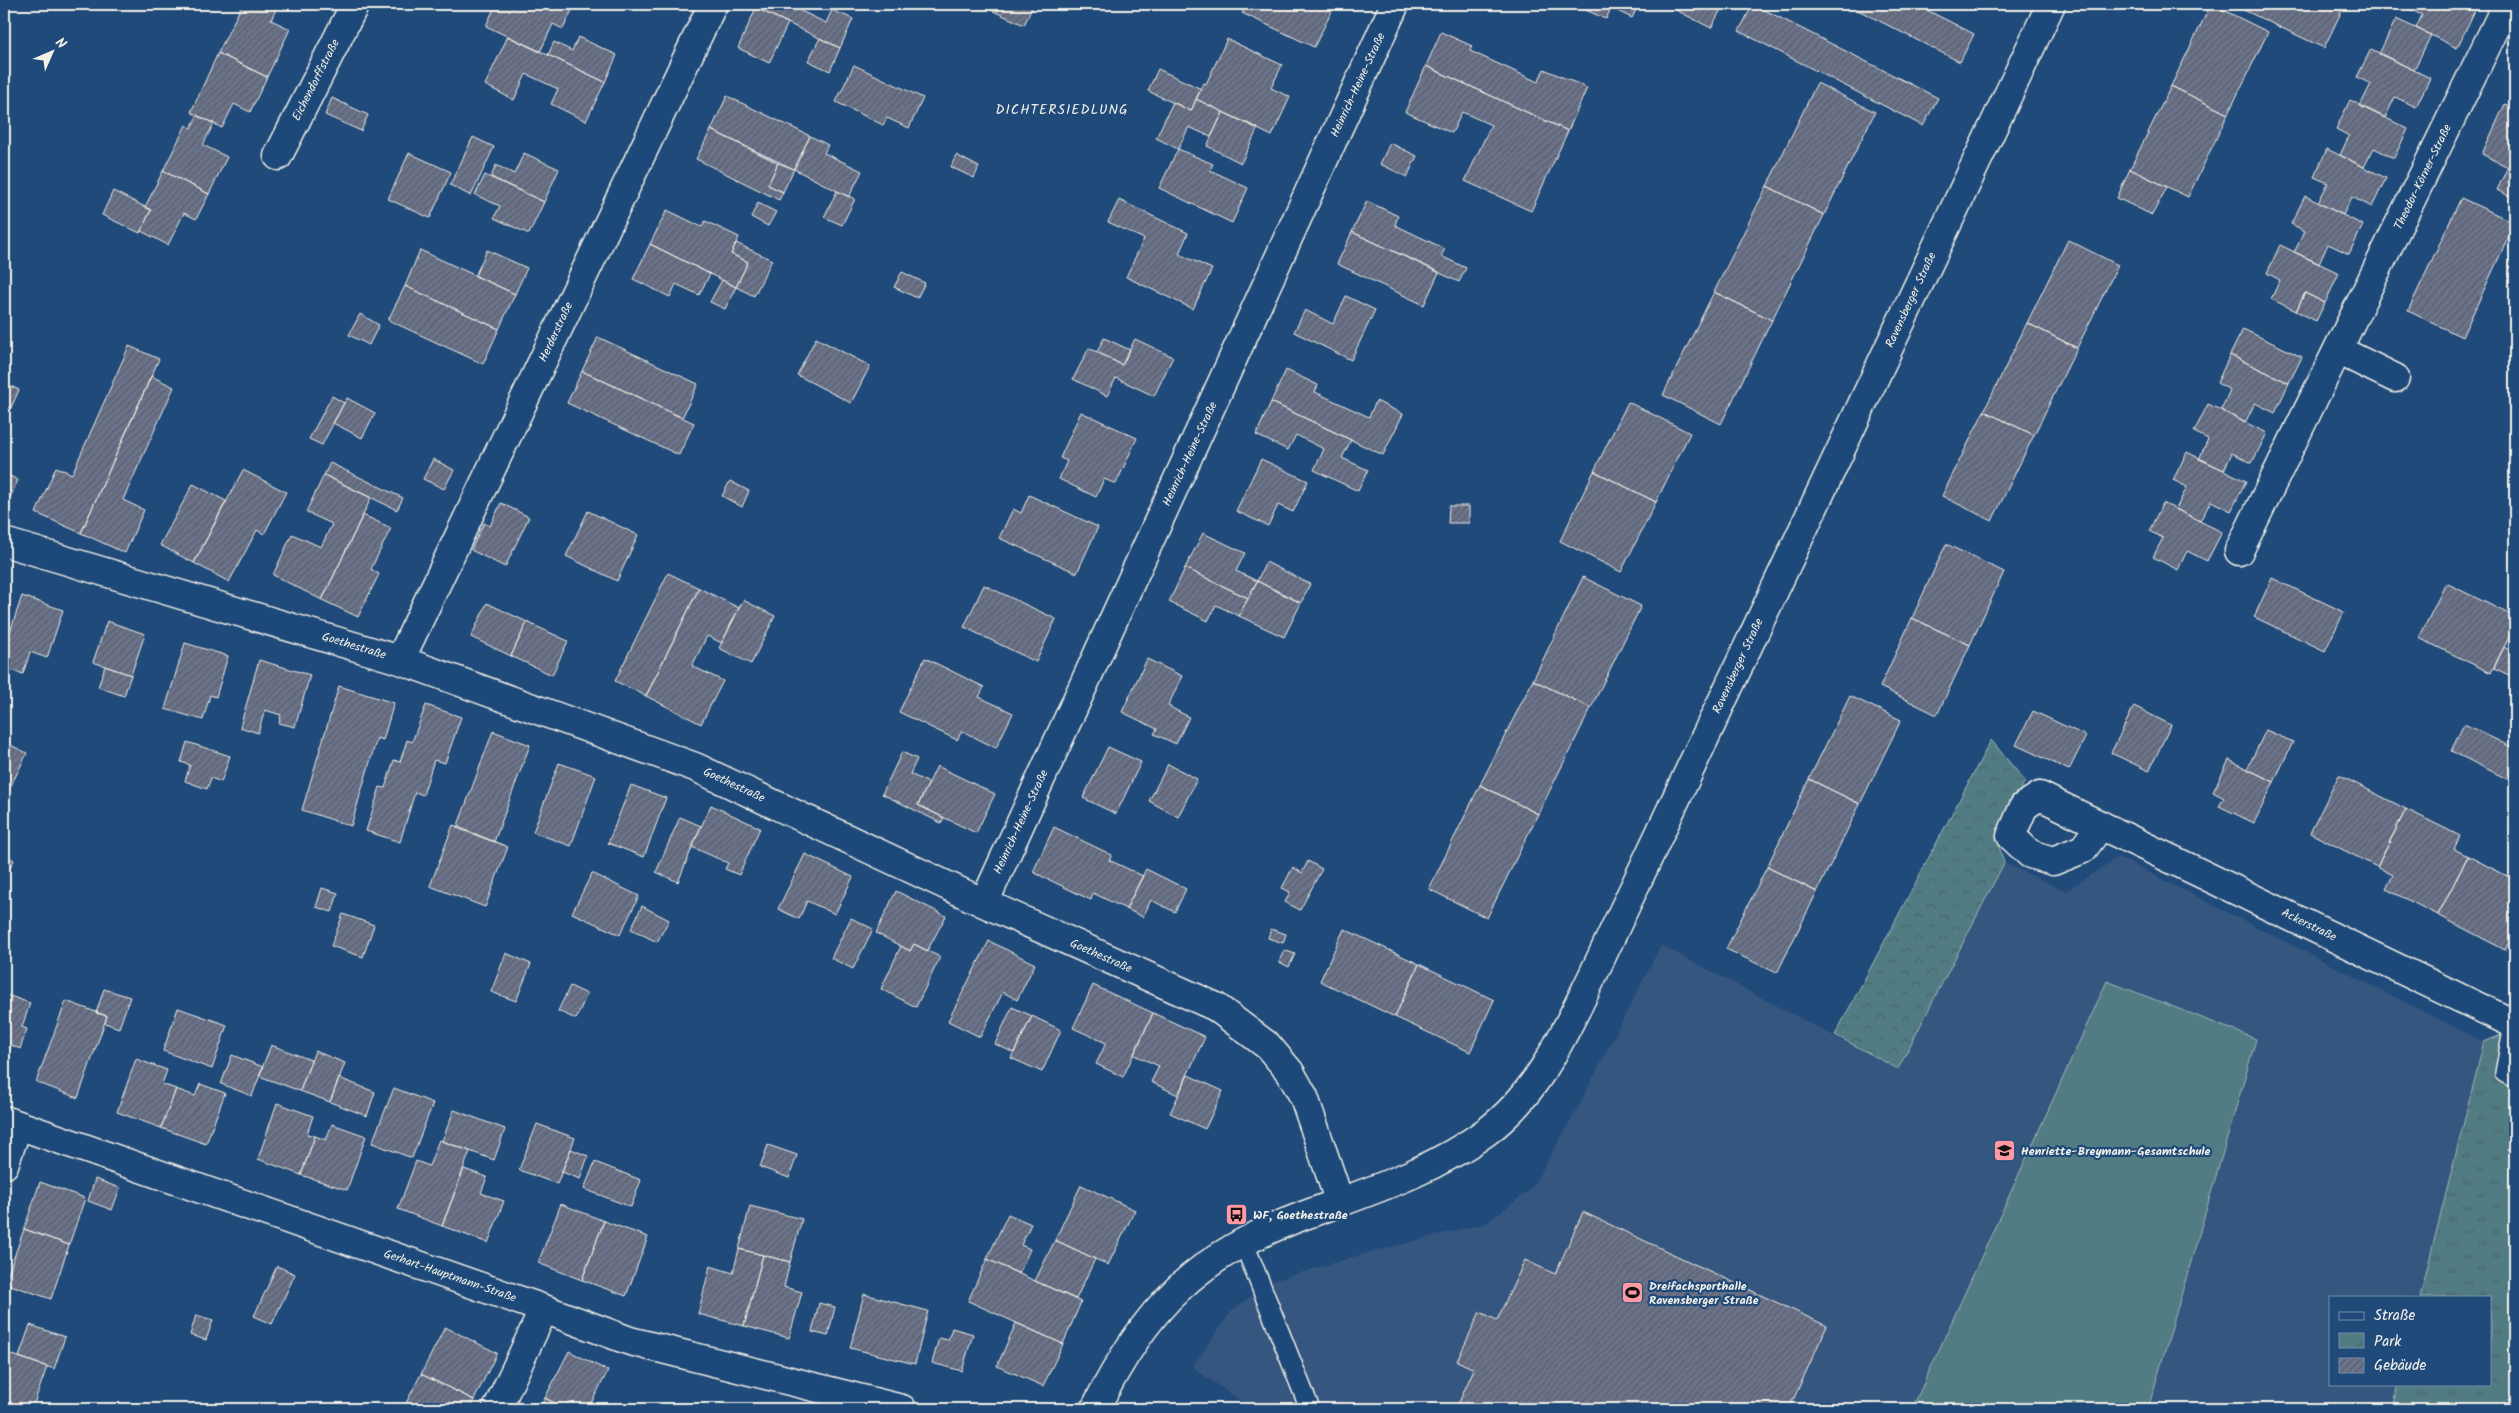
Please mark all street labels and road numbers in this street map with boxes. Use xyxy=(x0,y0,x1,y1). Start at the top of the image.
street label: Heinrich-Heine-Straße xyxy=(1325,29,1391,140)
street label: Eichendorffstraße xyxy=(287,35,345,124)
street label: Theodor-Körner-Straße xyxy=(2389,120,2457,233)
street label: Ravensberger Straße xyxy=(1881,249,1942,351)
street label: Herderstraße xyxy=(534,298,579,365)
street label: Heinrich-Heine-Straße xyxy=(1157,398,1223,509)
street label: Ravensberger Straße xyxy=(1708,615,1769,717)
street label: Goethestraße xyxy=(319,627,389,665)
street label: Goethestraße xyxy=(700,762,769,808)
street label: Heinrich-Heine-Straße xyxy=(988,766,1054,877)
street label: Ackerstraße xyxy=(2278,903,2340,947)
street label: Goethestraße xyxy=(1067,934,1136,978)
street label: Gerhart-Hauptmann-Straße xyxy=(381,1244,519,1308)

